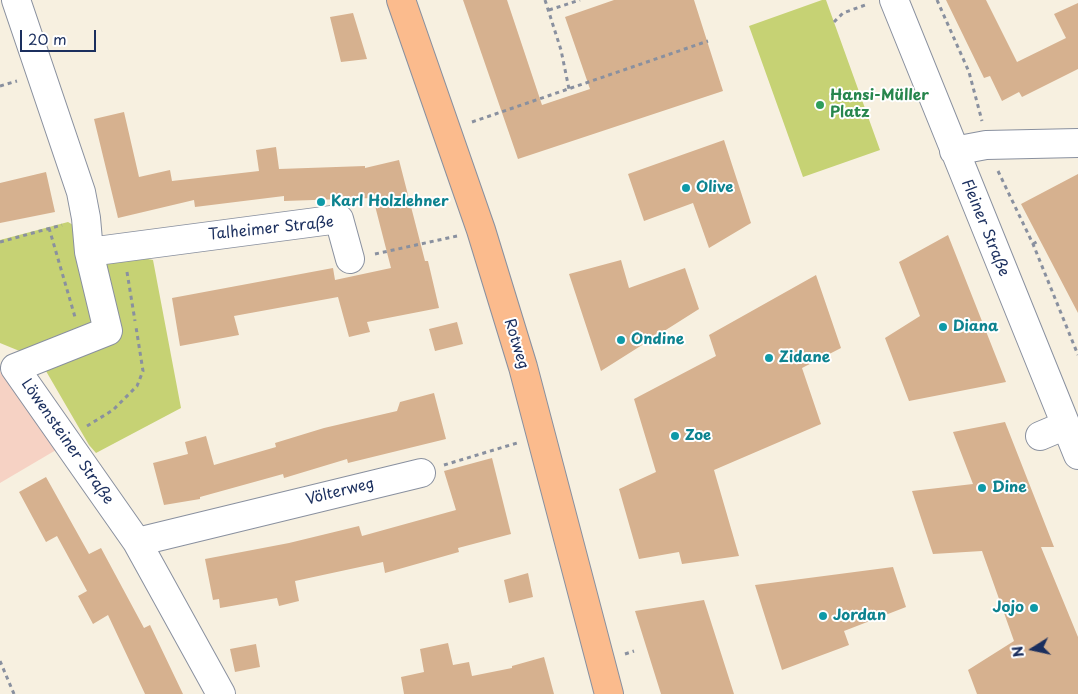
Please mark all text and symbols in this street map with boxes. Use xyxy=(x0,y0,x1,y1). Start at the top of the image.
scale bar xyxy=(22,20,99,52)
text: 20 m xyxy=(28,27,67,50)
place label: Hansi-Müller Platz xyxy=(830,87,929,122)
marker: Hansi-Müller Platz xyxy=(814,99,826,111)
street label: Fleiner Straße xyxy=(957,177,1013,279)
place label: Olive xyxy=(696,179,733,197)
marker: Olive xyxy=(680,182,692,194)
place label: Karl Holzlehner xyxy=(331,193,449,211)
marker: Karl Holzlehner xyxy=(315,196,327,208)
street label: Talheimer Straße xyxy=(207,213,335,245)
street label: Rotweg xyxy=(500,317,532,371)
place label: Diana xyxy=(953,318,998,336)
marker: Diana xyxy=(937,321,949,333)
place label: Ondine xyxy=(631,331,684,349)
marker: Ondine xyxy=(615,334,627,346)
place label: Zidane xyxy=(779,349,830,367)
marker: Zidane xyxy=(763,352,775,364)
street label: Löwensteiner Straße xyxy=(17,376,117,508)
place label: Zoe xyxy=(685,427,711,445)
marker: Zoe xyxy=(669,430,681,442)
street label: Völterweg xyxy=(304,475,376,509)
place label: Dine xyxy=(992,479,1027,497)
marker: Dine xyxy=(976,482,988,494)
place label: Jojo xyxy=(993,599,1024,617)
marker: Jojo xyxy=(1028,602,1040,614)
place label: Jordan xyxy=(833,607,886,625)
marker: Jordan xyxy=(817,610,829,622)
north arrow xyxy=(1008,624,1058,674)
text: N xyxy=(1006,644,1029,659)

